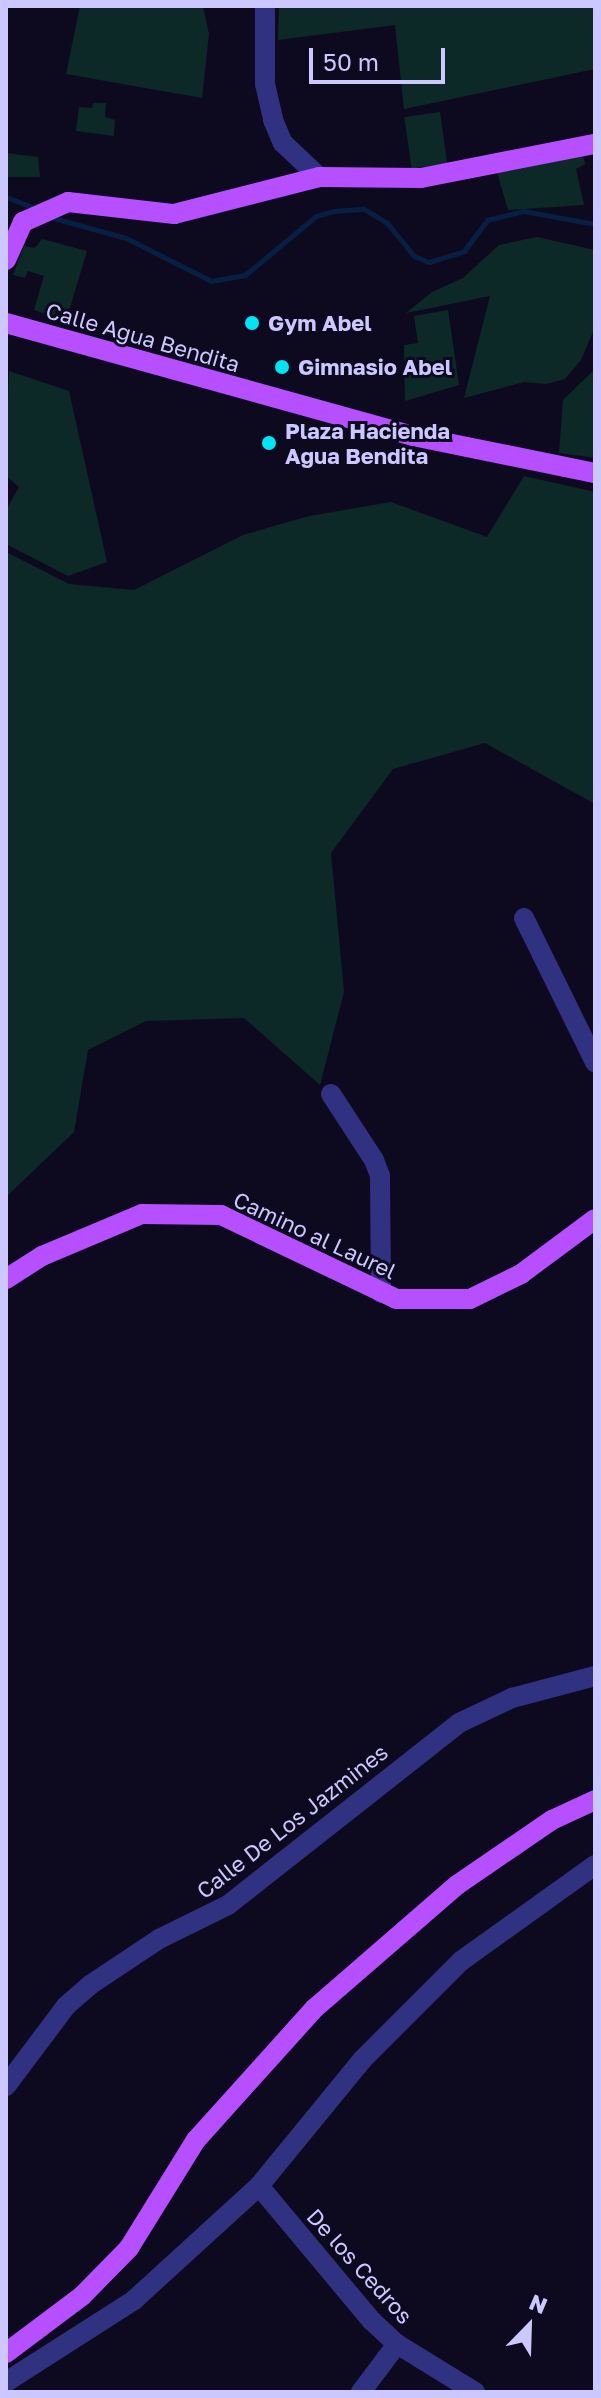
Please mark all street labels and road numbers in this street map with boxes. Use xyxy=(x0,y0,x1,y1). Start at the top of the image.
street label: Calle Agua Bendita xyxy=(43,297,243,377)
street label: Camino al Laurel xyxy=(229,1186,401,1284)
street label: Calle De Los Jazmines xyxy=(191,1738,393,1904)
street label: De los Cedros xyxy=(302,2203,418,2329)

